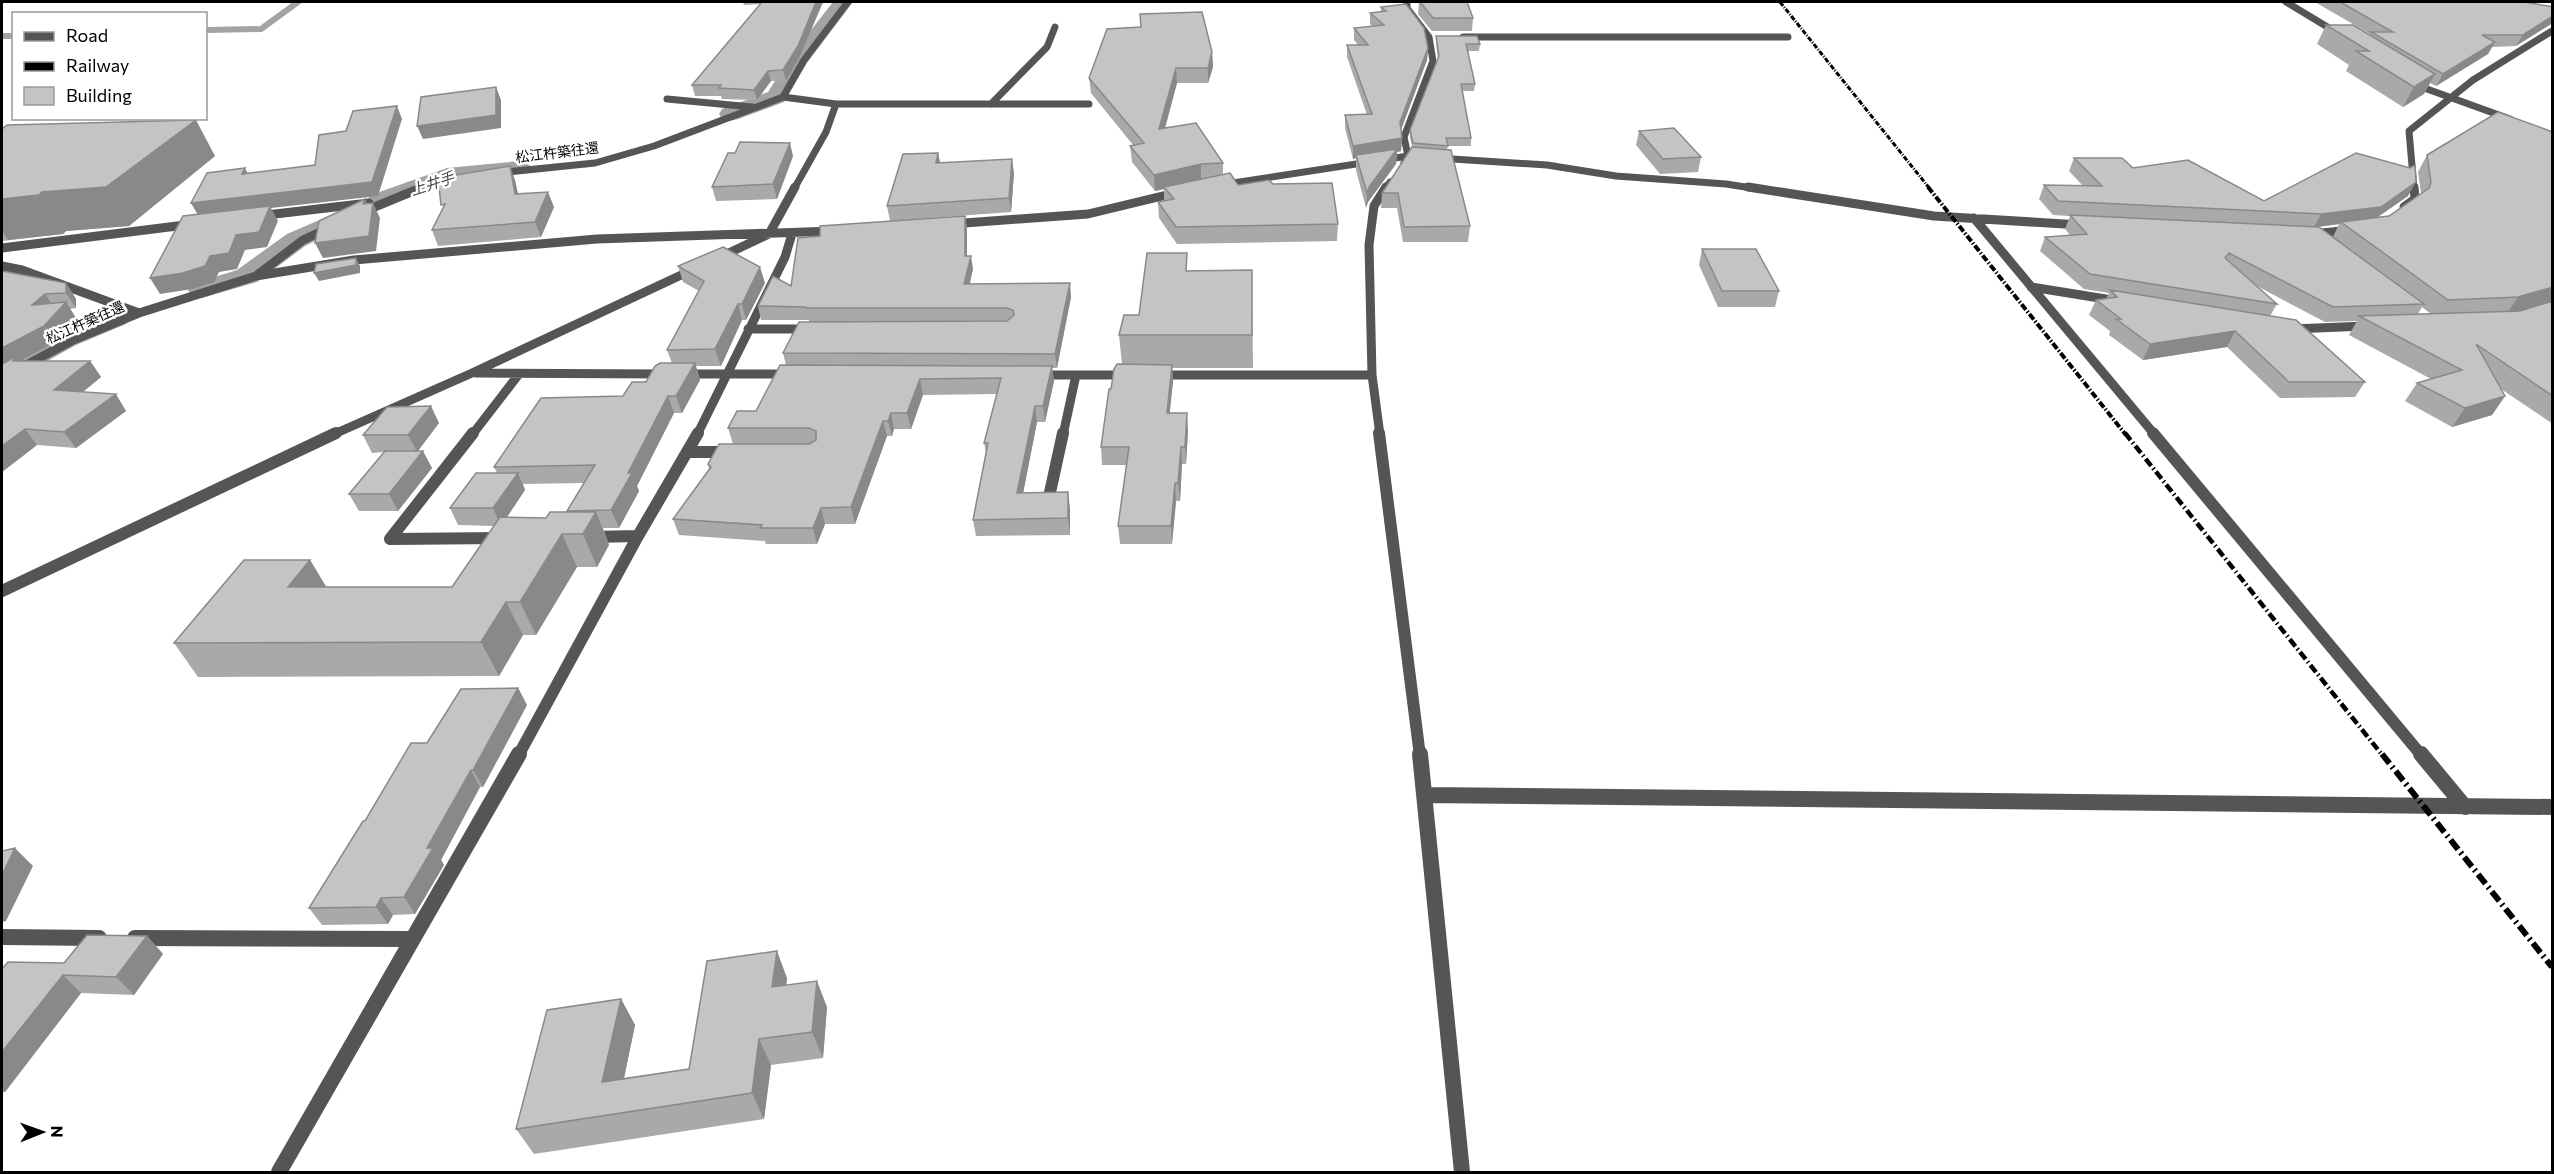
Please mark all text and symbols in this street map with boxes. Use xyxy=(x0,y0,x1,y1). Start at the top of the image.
legend xyxy=(12,12,207,120)
text: Road xyxy=(66,24,108,46)
text: Railway xyxy=(66,54,129,76)
text: Building xyxy=(66,84,132,106)
street label: 松江杵築往還 xyxy=(514,138,600,166)
water label: 上井手 xyxy=(408,167,457,199)
street label: 松江杵築往還 xyxy=(43,297,127,347)
north arrow xyxy=(12,1102,72,1162)
text: N xyxy=(48,1126,67,1138)

